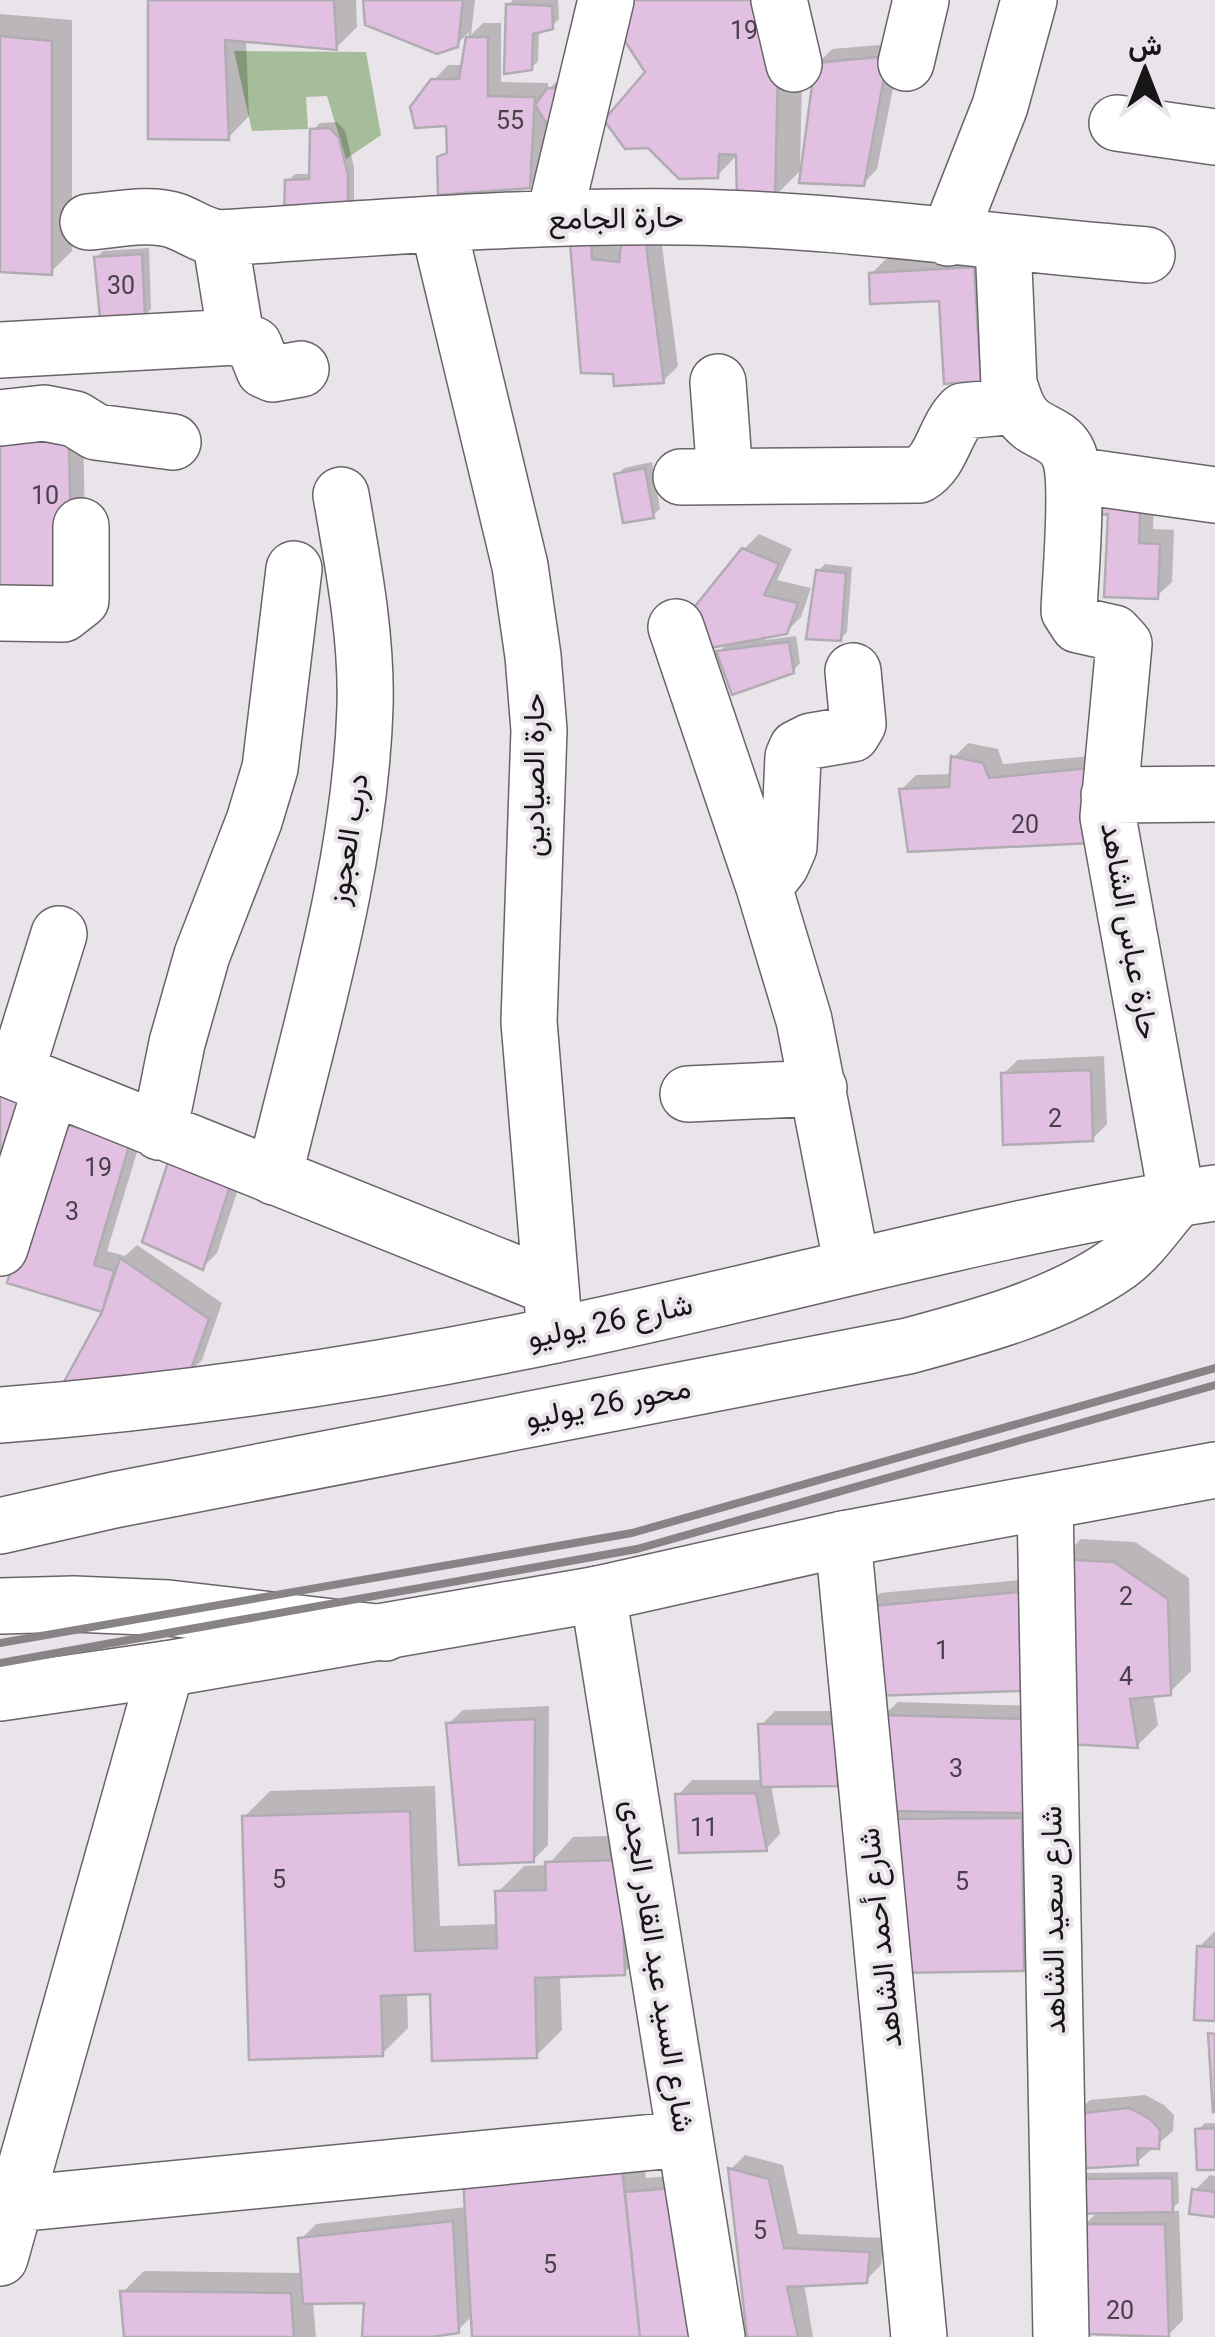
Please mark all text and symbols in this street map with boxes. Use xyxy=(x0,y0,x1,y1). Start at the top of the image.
house number: 19 xyxy=(730,16,758,45)
north arrow xyxy=(1095,20,1195,120)
text: ش xyxy=(1128,29,1162,62)
house number: 55 xyxy=(496,106,524,135)
street label: حارة الجامع xyxy=(548,199,684,239)
house number: 30 xyxy=(107,271,135,300)
house number: 10 xyxy=(31,481,59,510)
street label: حارة الصيادين xyxy=(516,693,552,857)
street label: درب العجوز xyxy=(320,771,376,908)
house number: 20 xyxy=(1011,810,1039,839)
street label: حارة عباس الشاهد xyxy=(1093,820,1167,1042)
house number: 2 xyxy=(1048,1104,1062,1133)
house number: 19 xyxy=(84,1153,112,1182)
house number: 3 xyxy=(65,1197,79,1226)
street label: شارع 26 يوليو xyxy=(524,1286,696,1358)
street label: محور 26 يوليو xyxy=(522,1369,694,1437)
house number: 2 xyxy=(1119,1582,1133,1611)
house number: 1 xyxy=(935,1636,949,1665)
house number: 4 xyxy=(1119,1662,1133,1691)
house number: 3 xyxy=(949,1754,963,1783)
street label: شارع السيد عبد القادر الجدى xyxy=(612,1797,702,2135)
street label: شارع سعيد الشاهد xyxy=(1033,1805,1075,2035)
house number: 11 xyxy=(690,1813,718,1842)
street label: شارع أحمد الشاهد xyxy=(851,1826,911,2050)
house number: 5 xyxy=(272,1865,286,1894)
house number: 5 xyxy=(955,1867,969,1896)
house number: 5 xyxy=(753,2216,767,2245)
house number: 5 xyxy=(543,2250,557,2279)
house number: 20 xyxy=(1106,2296,1134,2325)

